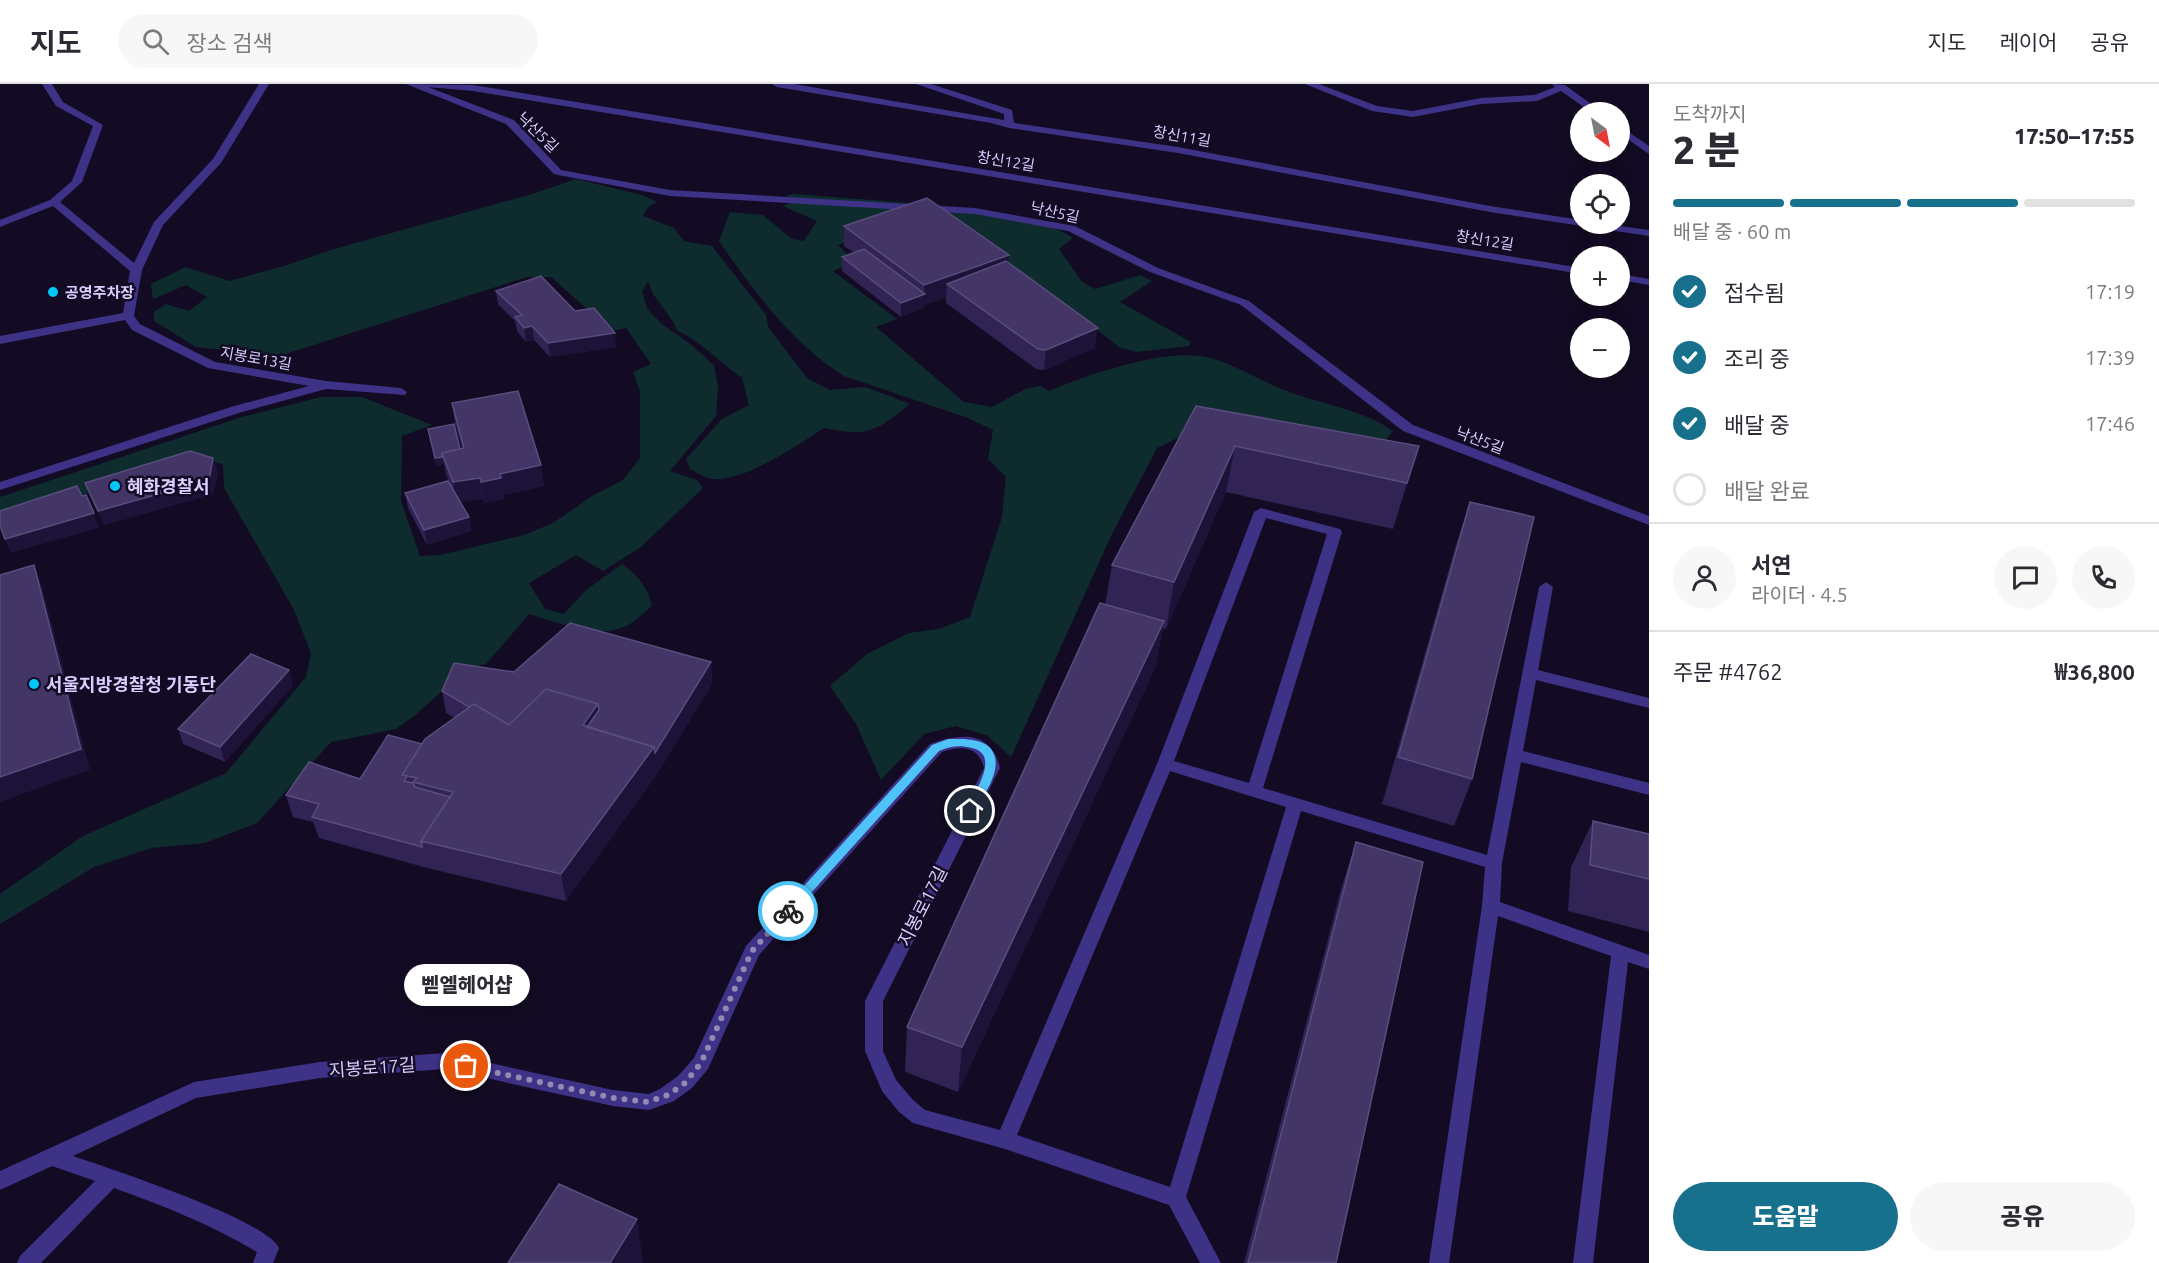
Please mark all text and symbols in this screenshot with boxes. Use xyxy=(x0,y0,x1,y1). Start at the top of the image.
search box xyxy=(118,14,538,68)
icon: search xyxy=(139,25,172,58)
text: 지도 xyxy=(30,27,82,58)
text: 장소 검색 xyxy=(187,30,273,55)
text: 지도 xyxy=(1928,30,1966,54)
text: 레이어 xyxy=(1999,30,2057,54)
text: 공유 xyxy=(2090,30,2129,54)
north arrow xyxy=(1570,102,1630,162)
map controls xyxy=(1570,102,1630,378)
text: 도착까지 xyxy=(1673,102,1747,125)
street label: 낙산5길 xyxy=(514,109,562,155)
street label: 창신11길 xyxy=(1152,123,1212,149)
text: 17:50–17:55 xyxy=(2014,123,2135,148)
text: 2 분 xyxy=(1673,128,1740,171)
street label: 창신12길 xyxy=(976,148,1036,174)
button: locate xyxy=(1570,174,1630,234)
street label: 낙산5길 xyxy=(1029,198,1081,226)
text: 배달 중 · 60 m xyxy=(1673,220,1791,243)
street label: 창신12길 xyxy=(1455,227,1515,253)
button: + xyxy=(1570,246,1630,306)
icon: check xyxy=(1673,275,1706,308)
text: 접수됨 xyxy=(1724,280,1785,305)
text: 17:19 xyxy=(2085,280,2135,303)
place label: 공영주차장 xyxy=(65,284,134,301)
marker: 공영주차장 xyxy=(46,285,60,299)
button: − xyxy=(1570,318,1630,378)
icon: check xyxy=(1673,341,1706,374)
street label: 지봉로13길 xyxy=(219,343,293,373)
text: 조리 중 xyxy=(1724,346,1790,371)
text: 17:39 xyxy=(2085,346,2135,369)
icon: check xyxy=(1673,407,1706,440)
text: 배달 중 xyxy=(1724,412,1790,437)
text: 17:46 xyxy=(2085,412,2135,435)
street label: 낙산5길 xyxy=(1454,423,1506,457)
place label: 혜화경찰서 xyxy=(127,476,210,496)
text: 배달 완료 xyxy=(1724,478,1810,503)
marker: 혜화경찰서 xyxy=(108,479,122,493)
button: person xyxy=(1673,546,1736,609)
button: chat xyxy=(1994,546,2057,609)
button: phone xyxy=(2072,546,2135,609)
text: 서연 xyxy=(1751,552,1791,577)
text: 라이더 · 4.5 xyxy=(1751,583,1848,606)
text: 주문 #4762 xyxy=(1673,659,1783,684)
text: ₩36,800 xyxy=(2055,659,2135,684)
place label: 서울지방경찰청 기동단 xyxy=(46,674,216,694)
marker: 서울지방경찰청 기동단 xyxy=(27,677,41,691)
pin xyxy=(944,785,995,836)
icon: home xyxy=(953,794,986,827)
street label: 지봉로17길 xyxy=(893,863,951,949)
courier xyxy=(758,881,818,941)
icon: bike xyxy=(772,895,805,928)
callout: 벧엘헤어샵 xyxy=(403,964,529,1006)
text: 벧엘헤어샵 xyxy=(421,973,513,996)
pin xyxy=(440,1040,491,1091)
icon: bag xyxy=(449,1049,482,1082)
street label: 지봉로17길 xyxy=(328,1054,416,1080)
button: 도움말 xyxy=(1673,1182,1898,1251)
button: 공유 xyxy=(1910,1182,2135,1251)

